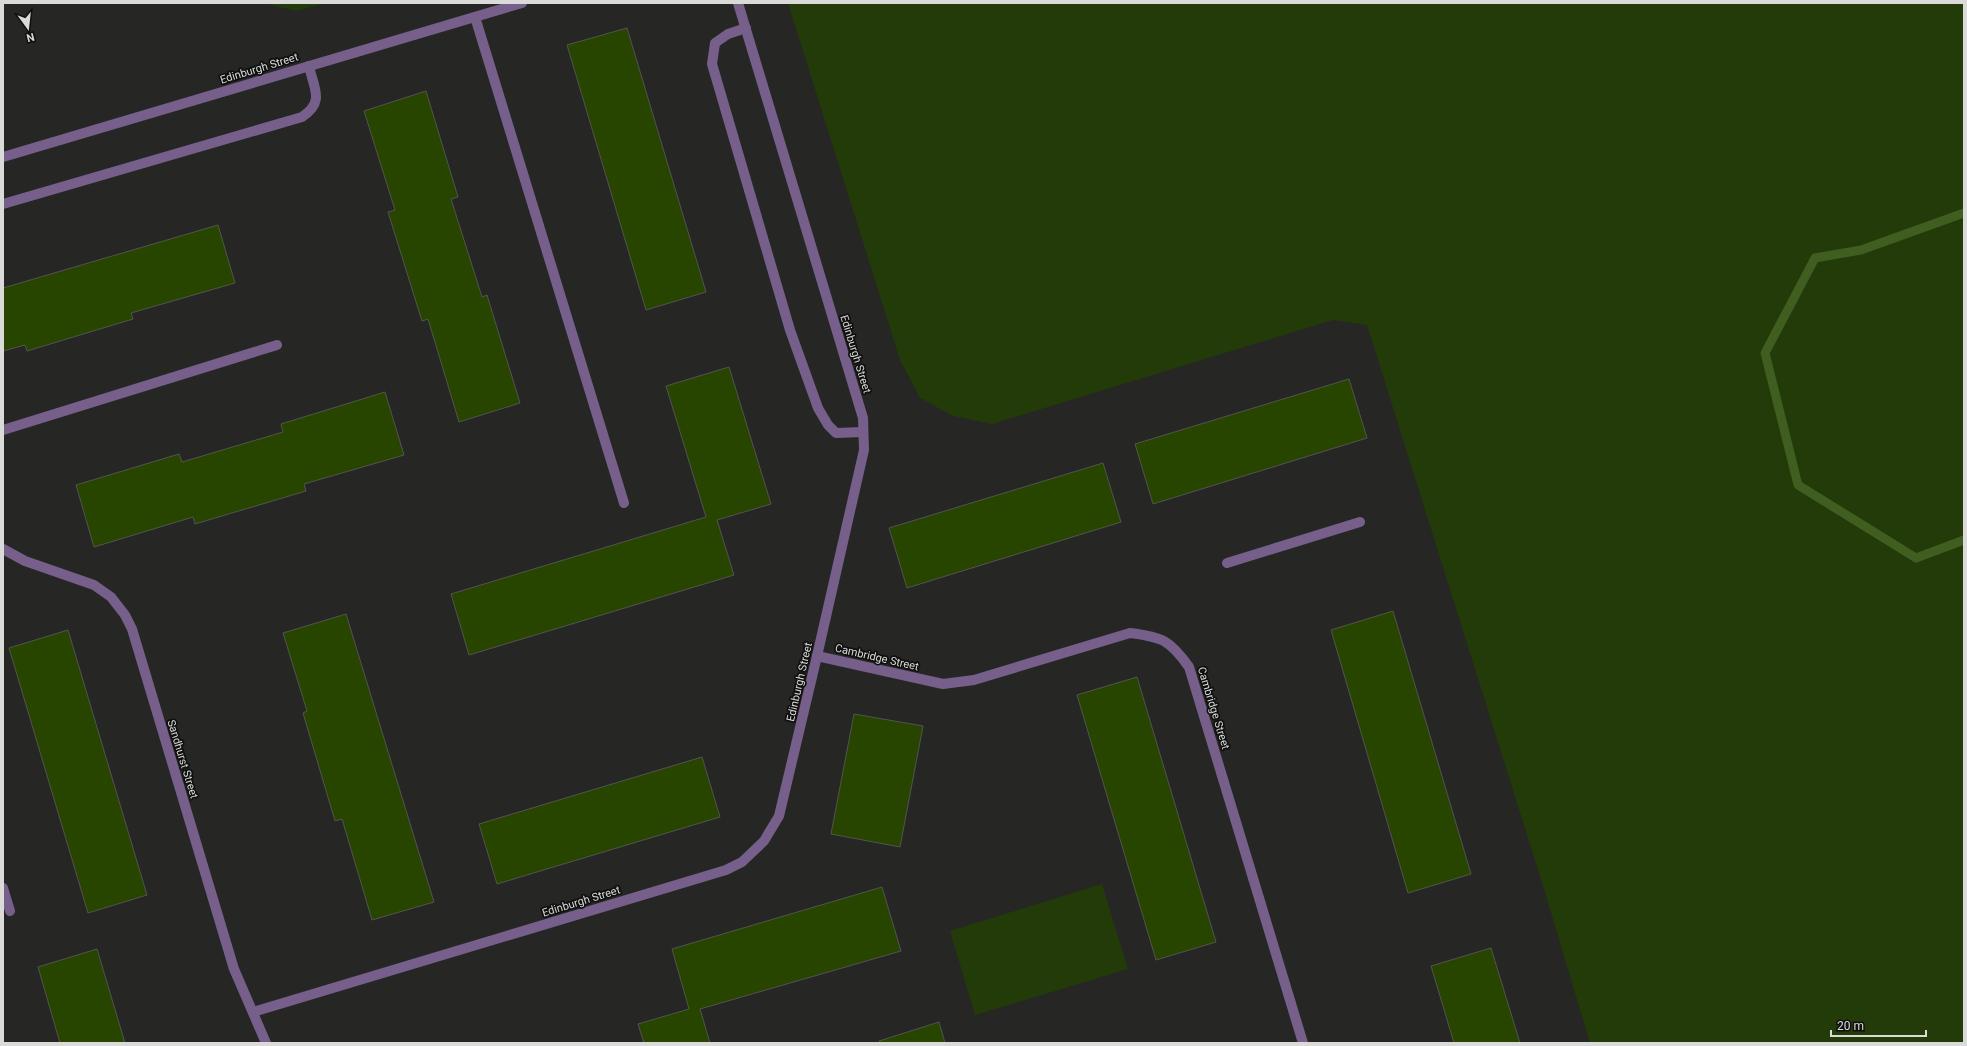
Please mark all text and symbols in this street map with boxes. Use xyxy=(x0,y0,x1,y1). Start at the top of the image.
north arrow xyxy=(8,8,48,48)
text: N xyxy=(25,30,36,45)
street label: Edinburgh Street xyxy=(219,50,300,87)
street label: Edinburgh Street xyxy=(837,314,874,395)
street label: Edinburgh Street xyxy=(784,641,815,723)
street label: Cambridge Street xyxy=(834,642,920,674)
street label: Cambridge Street xyxy=(1195,665,1232,751)
street label: Sandhurst Street xyxy=(164,718,201,800)
street label: Edinburgh Street xyxy=(541,883,622,920)
scale bar xyxy=(1831,1012,1926,1038)
text: 20 m xyxy=(1837,1019,1864,1033)

